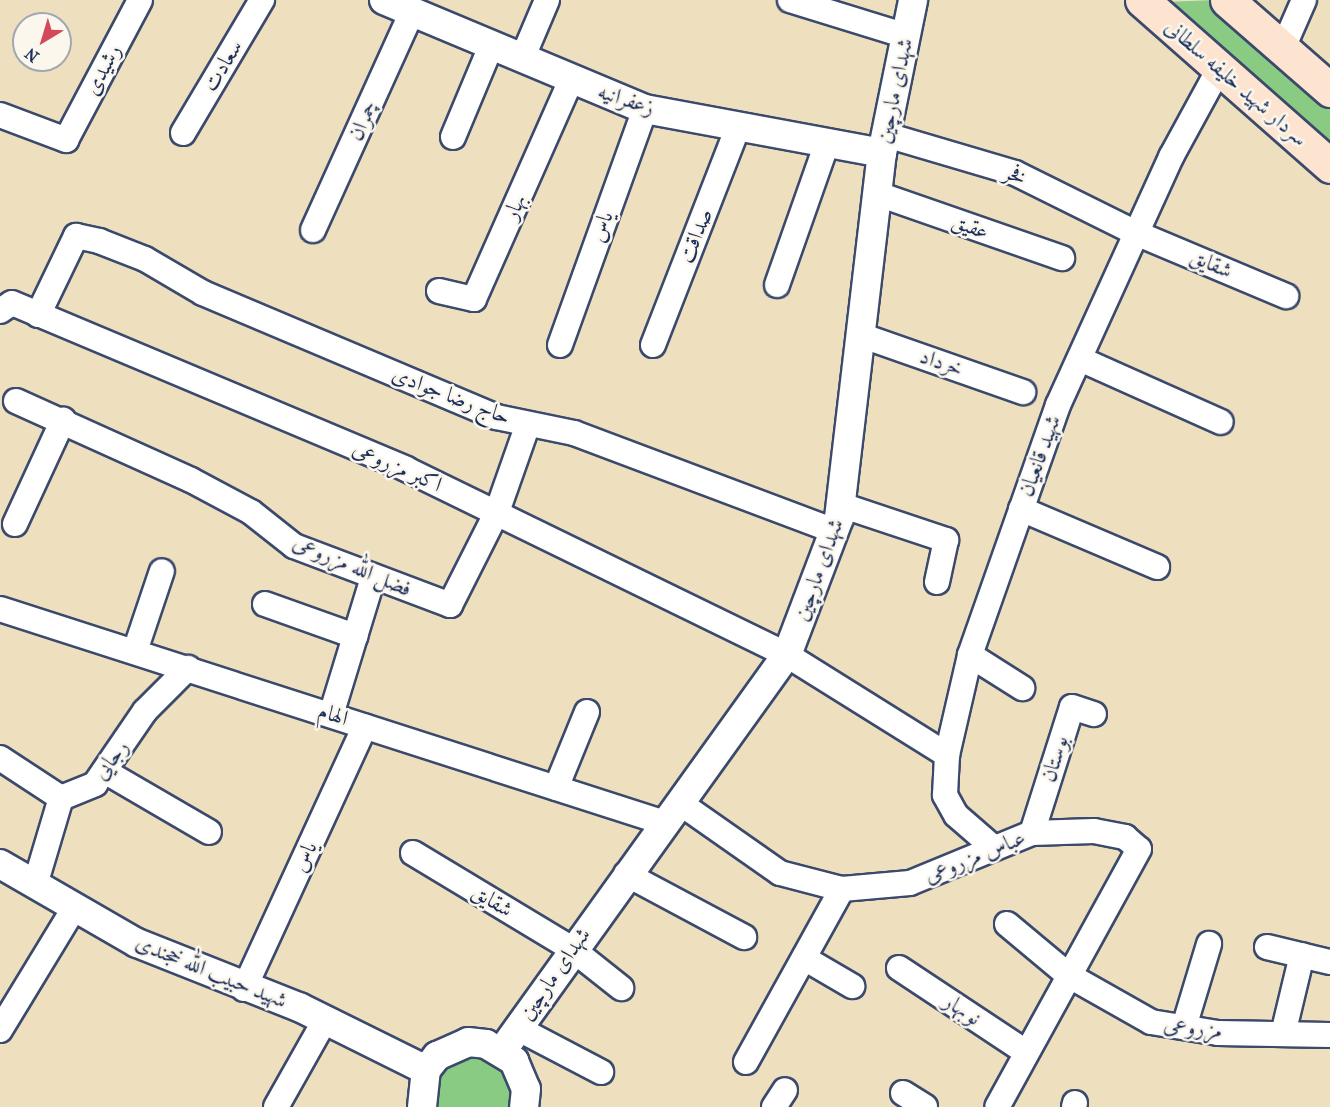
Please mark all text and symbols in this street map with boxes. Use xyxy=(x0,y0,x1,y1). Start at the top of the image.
north arrow xyxy=(12,12,72,72)
street label: سردار شهید خلیفه سلطانی xyxy=(1159,14,1313,152)
street label: سعادت xyxy=(197,35,249,97)
street label: شهدای مارچین xyxy=(871,36,919,146)
street label: رشیدی xyxy=(79,40,127,100)
text: N xyxy=(21,44,42,66)
street label: زعفرانیه xyxy=(594,78,658,122)
street label: چمران xyxy=(343,97,383,145)
street label: فخر xyxy=(1000,159,1030,191)
street label: بهار xyxy=(498,190,532,224)
street label: صداقت xyxy=(673,205,719,267)
street label: یاس xyxy=(584,208,620,246)
street label: عقیق xyxy=(948,208,992,246)
street label: شقایق xyxy=(1186,243,1236,285)
street label: خرداد xyxy=(916,343,966,383)
street label: حاج رضا جوادی xyxy=(388,361,514,431)
street label: شهید قانعیان xyxy=(1013,412,1067,500)
street label: اکبر مزروعی xyxy=(348,436,446,498)
street label: شهدای مارچین xyxy=(788,515,850,625)
street label: فضل الله مزروعی xyxy=(289,529,415,603)
street label: الهام xyxy=(315,698,351,732)
street label: بوستان xyxy=(1035,733,1075,785)
street label: رجایی xyxy=(87,735,135,785)
street label: عباس مزروعی xyxy=(921,825,1029,889)
street label: یاس xyxy=(286,837,324,877)
street label: شقایق xyxy=(467,879,517,923)
street label: شهدای مارچین xyxy=(514,923,596,1025)
street label: شهید حبیب الله خجندی xyxy=(131,930,291,1014)
street label: نوبهار xyxy=(938,988,986,1032)
street label: مزروعی xyxy=(1162,1011,1224,1045)

